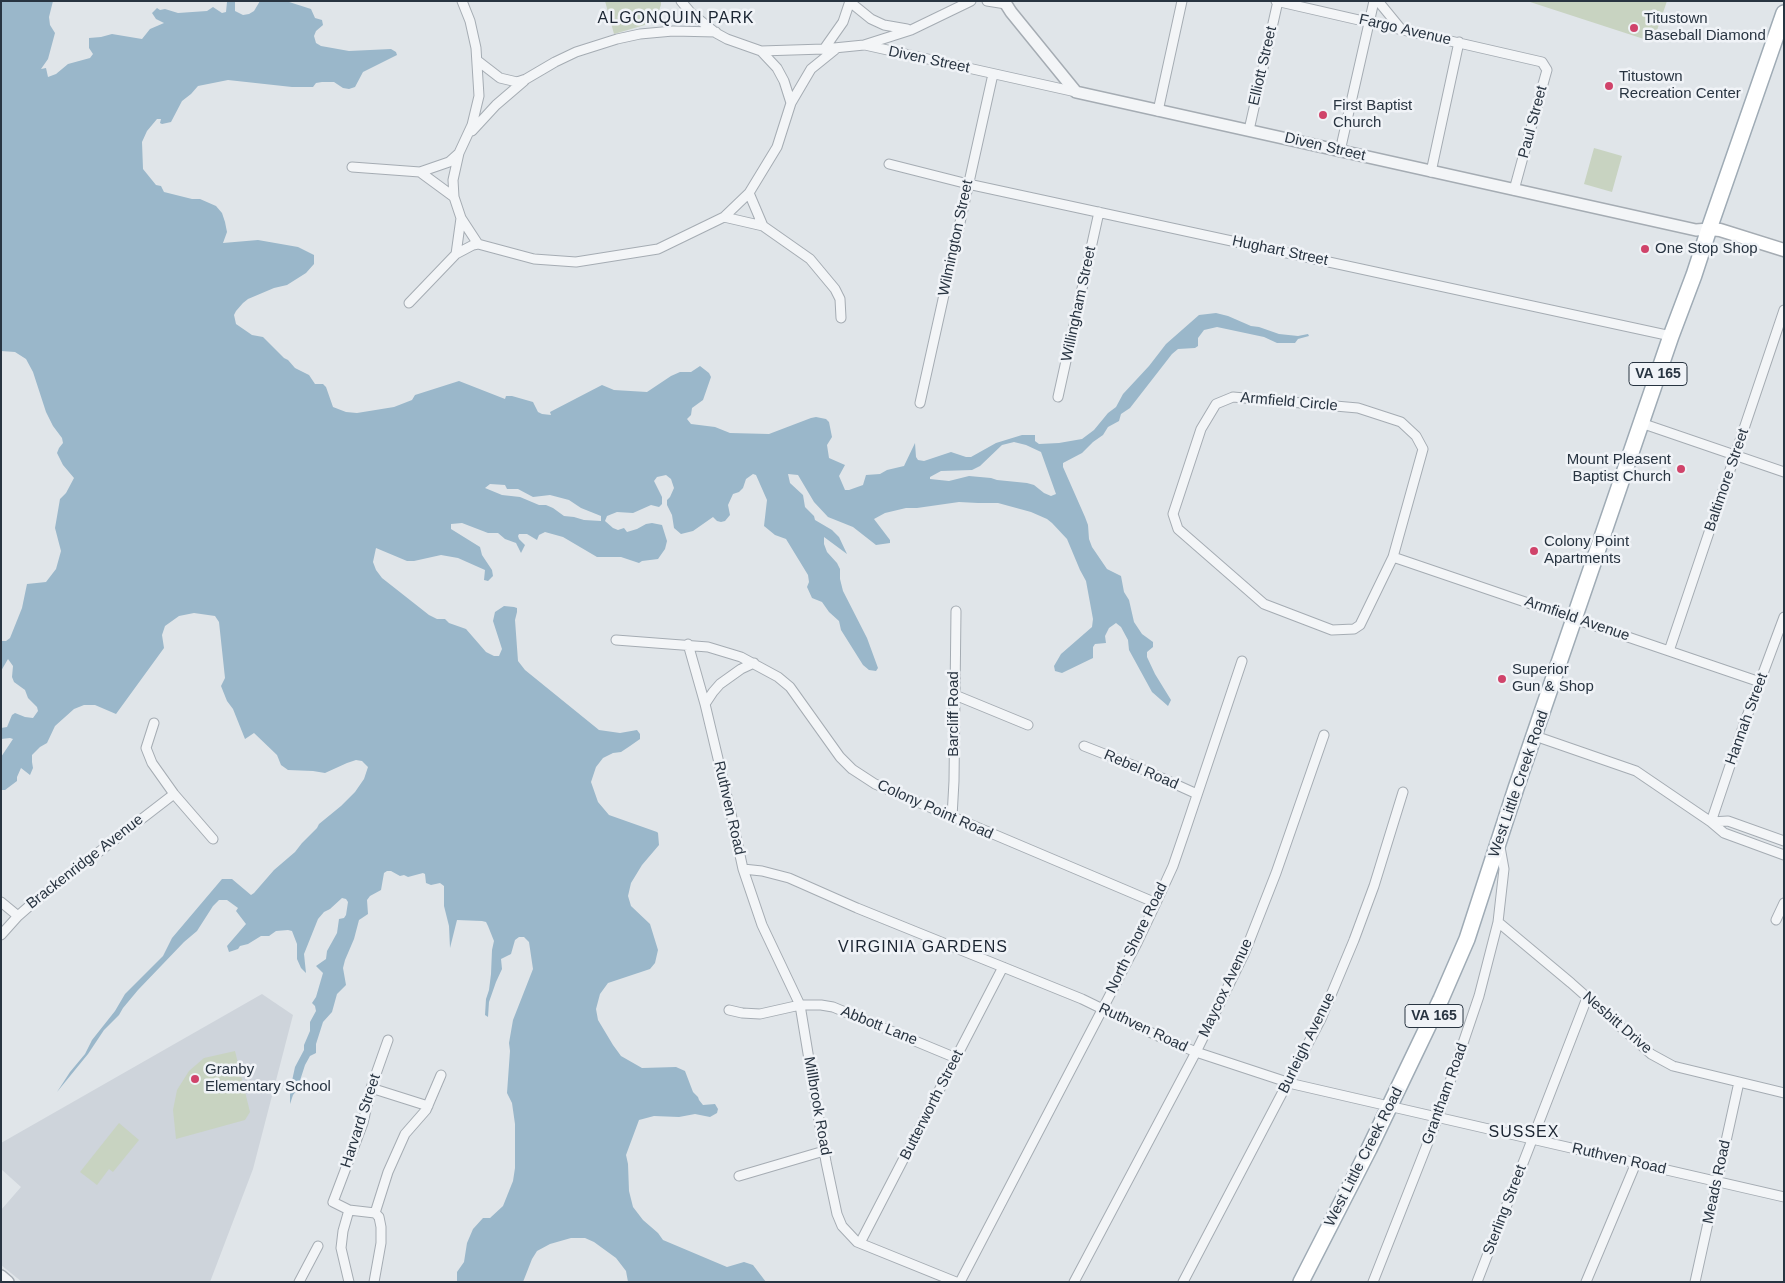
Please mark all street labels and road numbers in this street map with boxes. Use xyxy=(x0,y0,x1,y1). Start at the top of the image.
street label: Fargo Avenue xyxy=(1357,11,1453,49)
street label: Elliott Street xyxy=(1245,25,1281,107)
street label: Diven Street xyxy=(887,43,971,77)
street label: Paul Street xyxy=(1515,84,1551,160)
street label: Diven Street xyxy=(1283,129,1367,165)
street label: Wilmington Street xyxy=(935,178,977,298)
street label: Hughart Street xyxy=(1230,232,1330,270)
street label: Willingham Street xyxy=(1058,245,1100,363)
road number: VA 165 xyxy=(1629,362,1687,386)
street label: Armfield Circle xyxy=(1240,389,1338,415)
street label: Baltimore Street xyxy=(1701,426,1753,534)
street label: Armfield Avenue xyxy=(1522,593,1632,645)
street label: Hannah Street xyxy=(1722,670,1772,768)
street label: Barcliff Road xyxy=(945,671,963,757)
street label: West Little Creek Road xyxy=(1485,708,1553,860)
street label: Rebel Road xyxy=(1101,746,1181,794)
street label: Ruthven Road xyxy=(709,759,749,857)
street label: Colony Point Road xyxy=(874,776,996,844)
street label: Brackenridge Avenue xyxy=(23,811,147,913)
street label: North Shore Road xyxy=(1102,880,1172,996)
street label: Maycox Avenue xyxy=(1195,936,1257,1040)
street label: Nesbitt Drive xyxy=(1579,988,1655,1058)
street label: Burleigh Avenue xyxy=(1275,990,1339,1096)
street label: Ruthven Road xyxy=(1096,1000,1190,1056)
street label: Abbott Lane xyxy=(838,1003,920,1049)
road number: VA 165 xyxy=(1405,1004,1463,1028)
street label: Grantham Road xyxy=(1418,1041,1472,1147)
street label: Butterworth Street xyxy=(897,1047,967,1163)
street label: Millbrook Road xyxy=(799,1055,835,1157)
street label: Harvard Street xyxy=(337,1072,385,1170)
street label: West Little Creek Road xyxy=(1321,1084,1407,1230)
street label: Ruthven Road xyxy=(1570,1139,1668,1179)
street label: Meads Road xyxy=(1699,1139,1735,1225)
street label: Sterling Street xyxy=(1480,1162,1530,1258)

